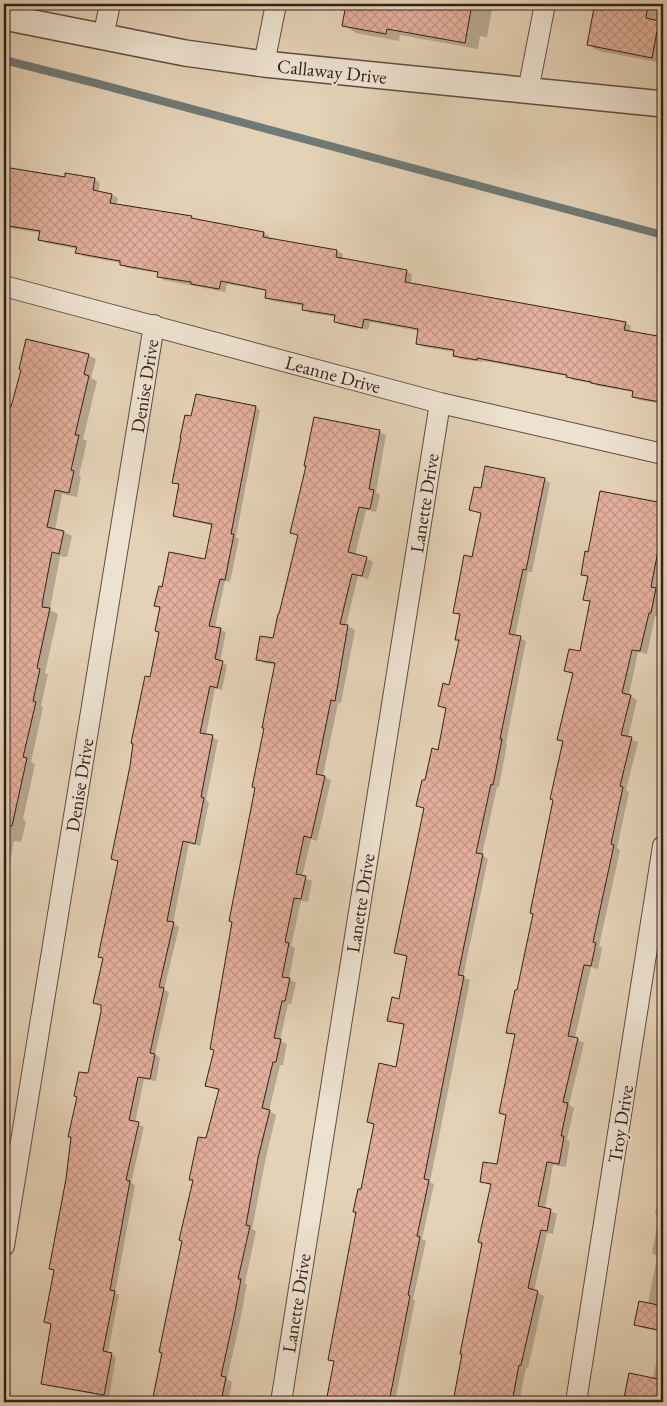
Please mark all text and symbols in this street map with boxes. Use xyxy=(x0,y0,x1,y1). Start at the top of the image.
street label: Callaway Drive xyxy=(276,53,388,90)
street label: Denise Drive xyxy=(125,338,164,435)
street label: Leanne Drive xyxy=(282,350,383,399)
street label: Lanette Drive xyxy=(404,452,445,554)
street label: Denise Drive xyxy=(60,737,99,834)
street label: Lanette Drive xyxy=(340,852,381,954)
street label: Troy Drive xyxy=(602,1083,639,1165)
street label: Lanette Drive xyxy=(276,1252,317,1354)

